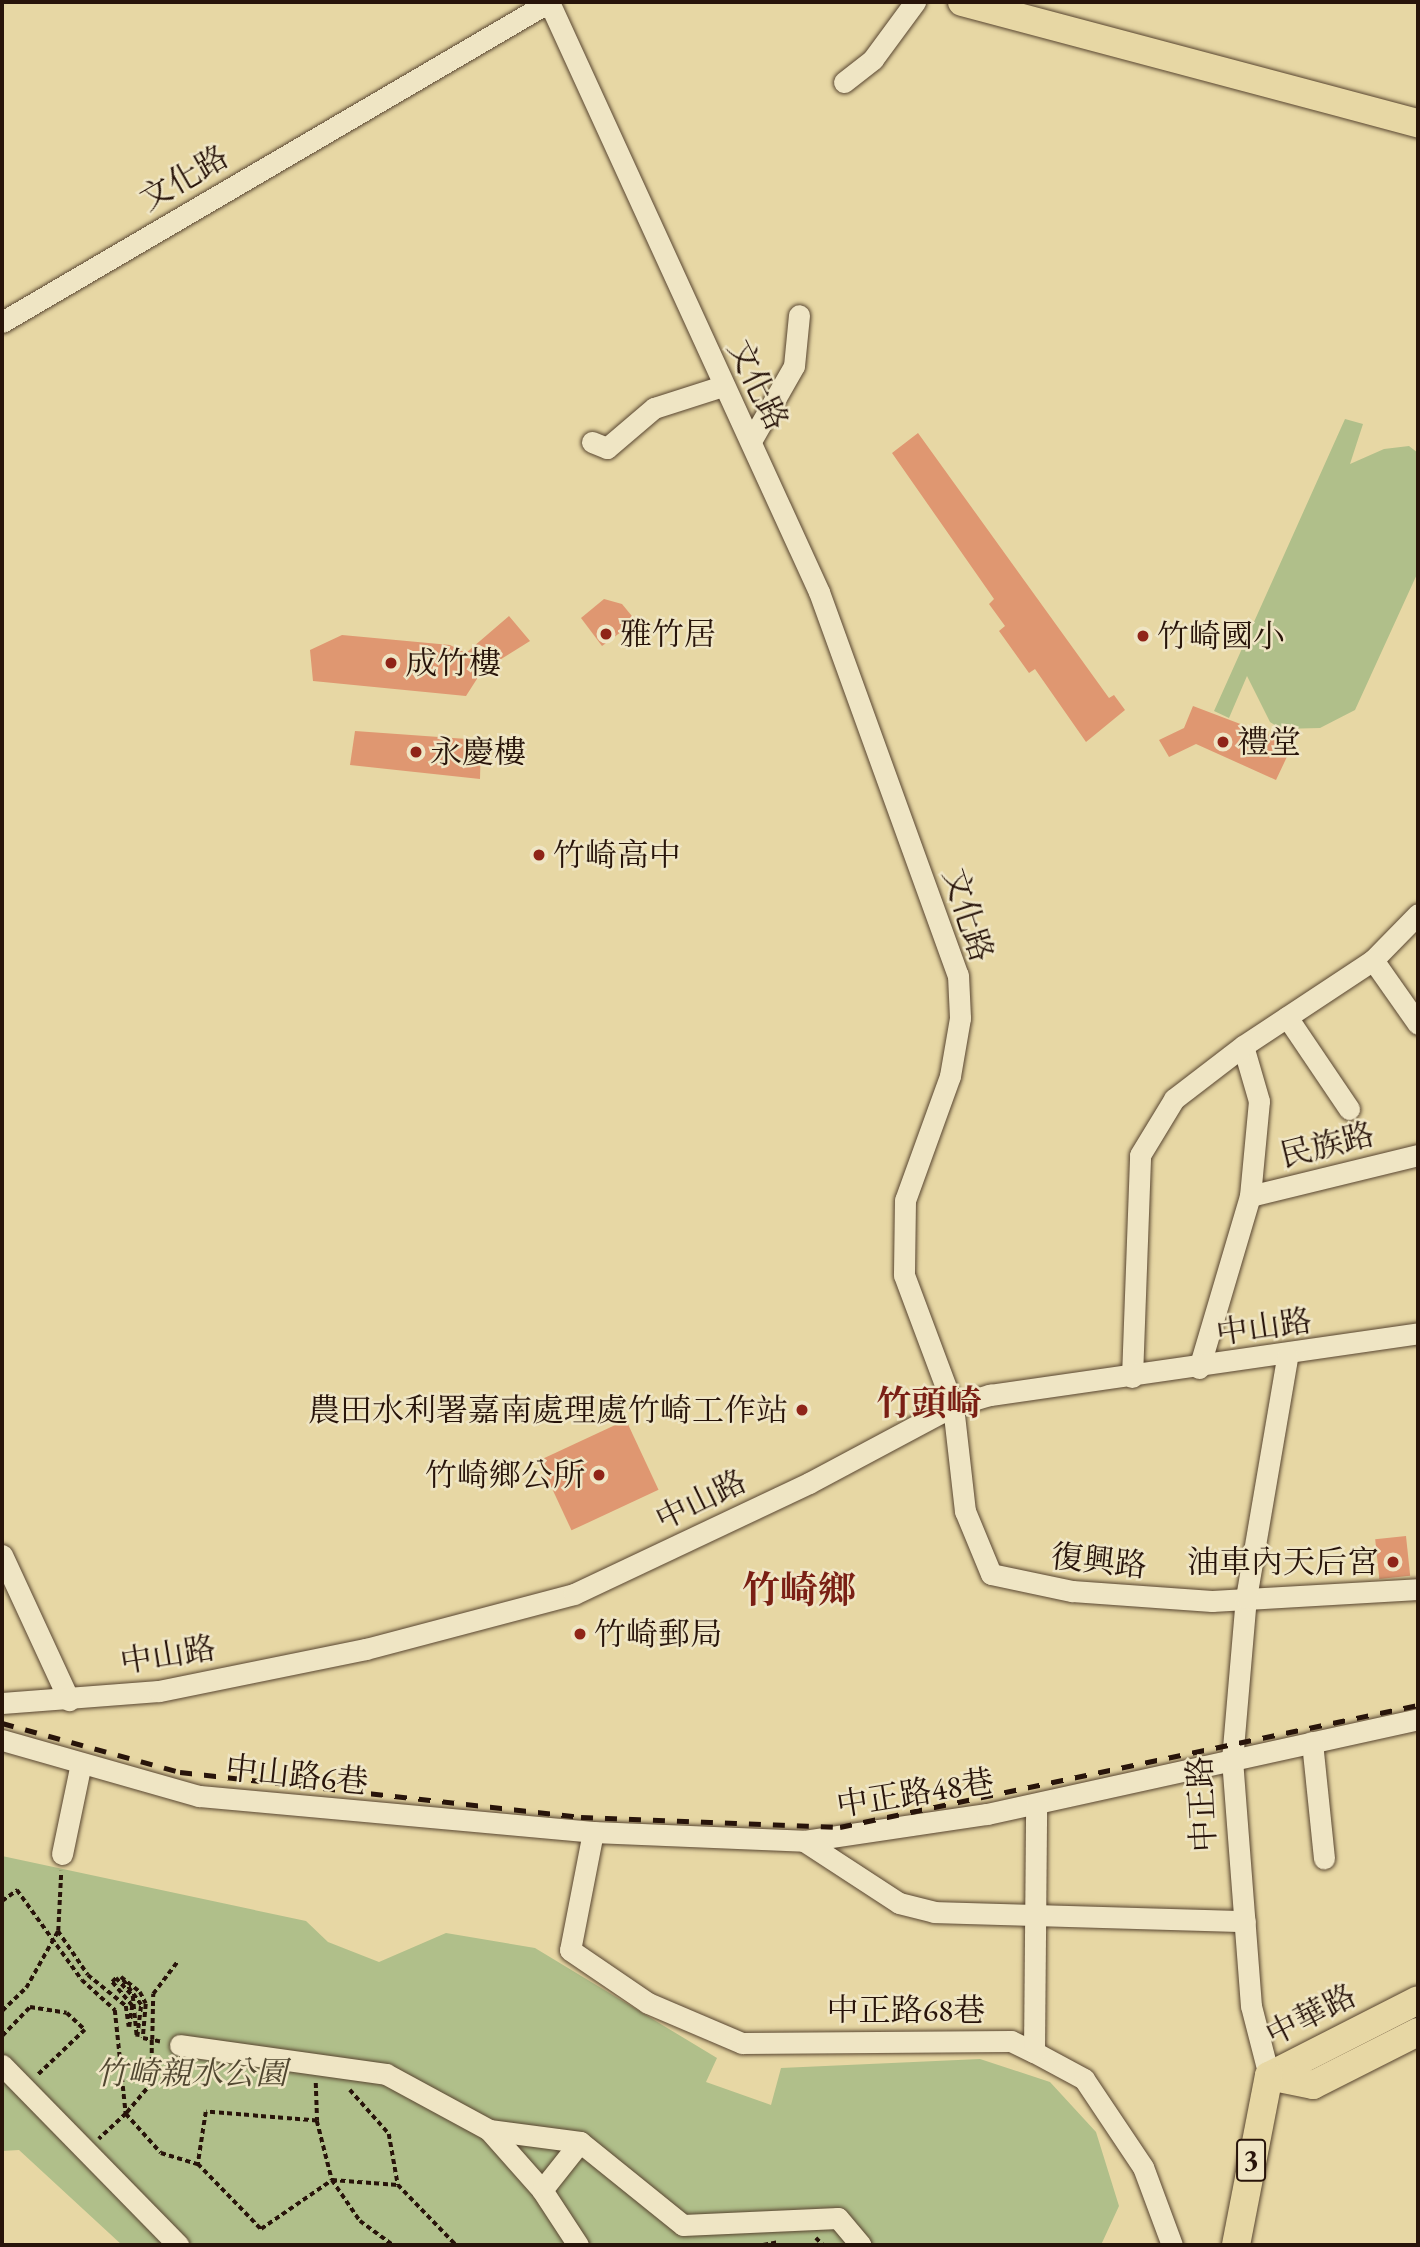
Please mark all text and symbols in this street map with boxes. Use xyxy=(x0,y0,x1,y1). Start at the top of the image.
street label: 文化路 xyxy=(133,137,235,219)
street label: 文化路 xyxy=(720,333,796,437)
place label: 雅竹居 xyxy=(620,615,716,653)
place label: 竹崎國小 xyxy=(1157,617,1285,655)
marker: 雅竹居 xyxy=(598,626,614,642)
marker: 竹崎國小 xyxy=(1135,628,1151,644)
place label: 成竹樓 xyxy=(405,644,501,682)
marker: 成竹樓 xyxy=(383,655,399,671)
place label: 禮堂 xyxy=(1237,723,1301,761)
place label: 永慶樓 xyxy=(430,733,526,771)
marker: 禮堂 xyxy=(1215,734,1231,750)
marker: 永慶樓 xyxy=(408,744,424,760)
place label: 竹崎高中 xyxy=(553,836,681,874)
marker: 竹崎高中 xyxy=(531,847,547,863)
street label: 文化路 xyxy=(935,863,1001,967)
street label: 民族路 xyxy=(1276,1115,1378,1175)
street label: 中山路 xyxy=(1214,1301,1314,1353)
district label: 竹頭崎 xyxy=(877,1382,981,1424)
place label: 農田水利署嘉南處理處竹崎工作站 xyxy=(308,1391,788,1429)
marker: 農田水利署嘉南處理處竹崎工作站 xyxy=(794,1402,810,1418)
place label: 竹崎鄉公所 xyxy=(425,1456,585,1494)
street label: 中山路 xyxy=(649,1462,753,1538)
marker: 竹崎鄉公所 xyxy=(591,1467,607,1483)
street label: 復興路 xyxy=(1049,1537,1149,1585)
place label: 油車內天后宮 xyxy=(1187,1543,1379,1581)
marker: 油車內天后宮 xyxy=(1385,1554,1401,1570)
district label: 竹崎鄉 xyxy=(742,1567,856,1613)
place label: 竹崎郵局 xyxy=(594,1615,722,1653)
marker: 竹崎郵局 xyxy=(572,1626,588,1642)
street label: 中山路 xyxy=(118,1629,218,1681)
street label: 中山路6巷 xyxy=(224,1748,370,1802)
street label: 中正路 xyxy=(1180,1755,1224,1853)
street label: 中正路48巷 xyxy=(834,1762,996,1824)
street label: 中華路 xyxy=(1260,1976,1362,2054)
street label: 中正路68巷 xyxy=(827,1991,985,2029)
park label: 竹崎親水公園 xyxy=(95,2054,287,2092)
road number: 3 xyxy=(1235,2134,1267,2186)

